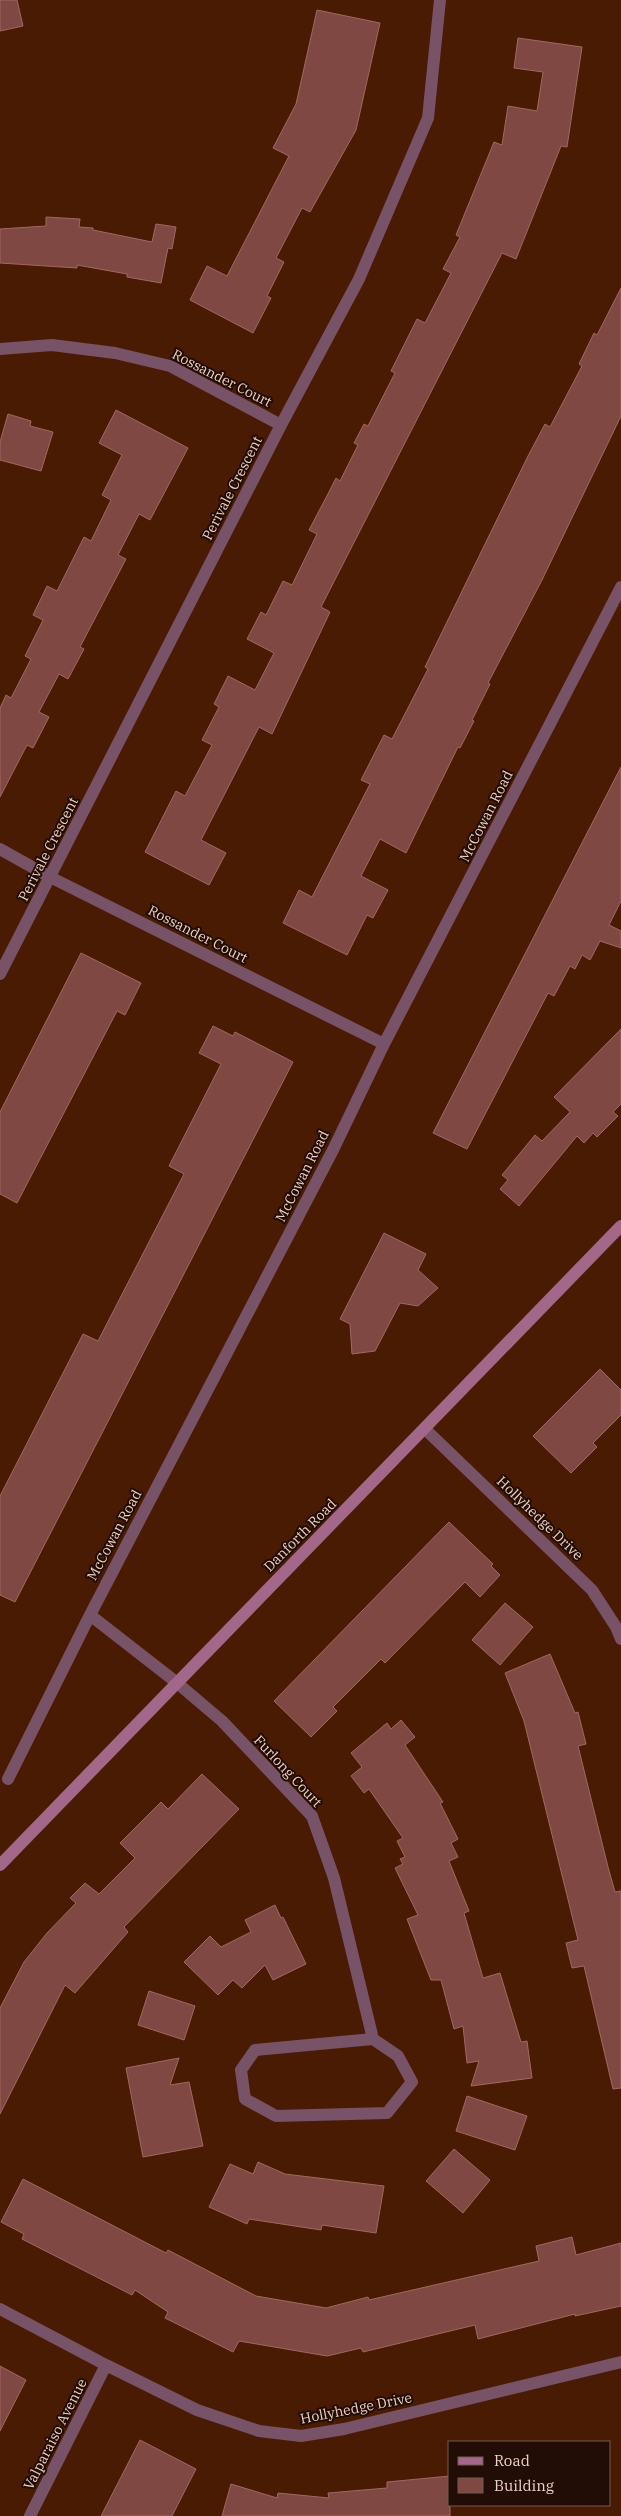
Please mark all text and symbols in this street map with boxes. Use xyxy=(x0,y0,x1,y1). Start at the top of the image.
street label: Rossander Court xyxy=(169,345,275,411)
street label: Perivale Crescent xyxy=(198,433,266,543)
street label: McCowan Road xyxy=(455,767,517,865)
street label: Perivale Crescent xyxy=(14,794,82,904)
street label: Rossander Court xyxy=(145,901,251,967)
street label: McCowan Road xyxy=(271,1127,333,1225)
street label: Hollyhedge Drive xyxy=(493,1472,587,1564)
street label: McCowan Road xyxy=(83,1486,146,1583)
street label: Danforth Road xyxy=(260,1494,341,1575)
street label: Furlong Court xyxy=(250,1731,326,1811)
street label: Valparaiso Avenue xyxy=(19,2376,91,2492)
street label: Hollyhedge Drive xyxy=(299,2388,413,2428)
legend xyxy=(448,2441,611,2506)
text: Road xyxy=(494,2451,530,2470)
text: Building xyxy=(494,2476,554,2495)

